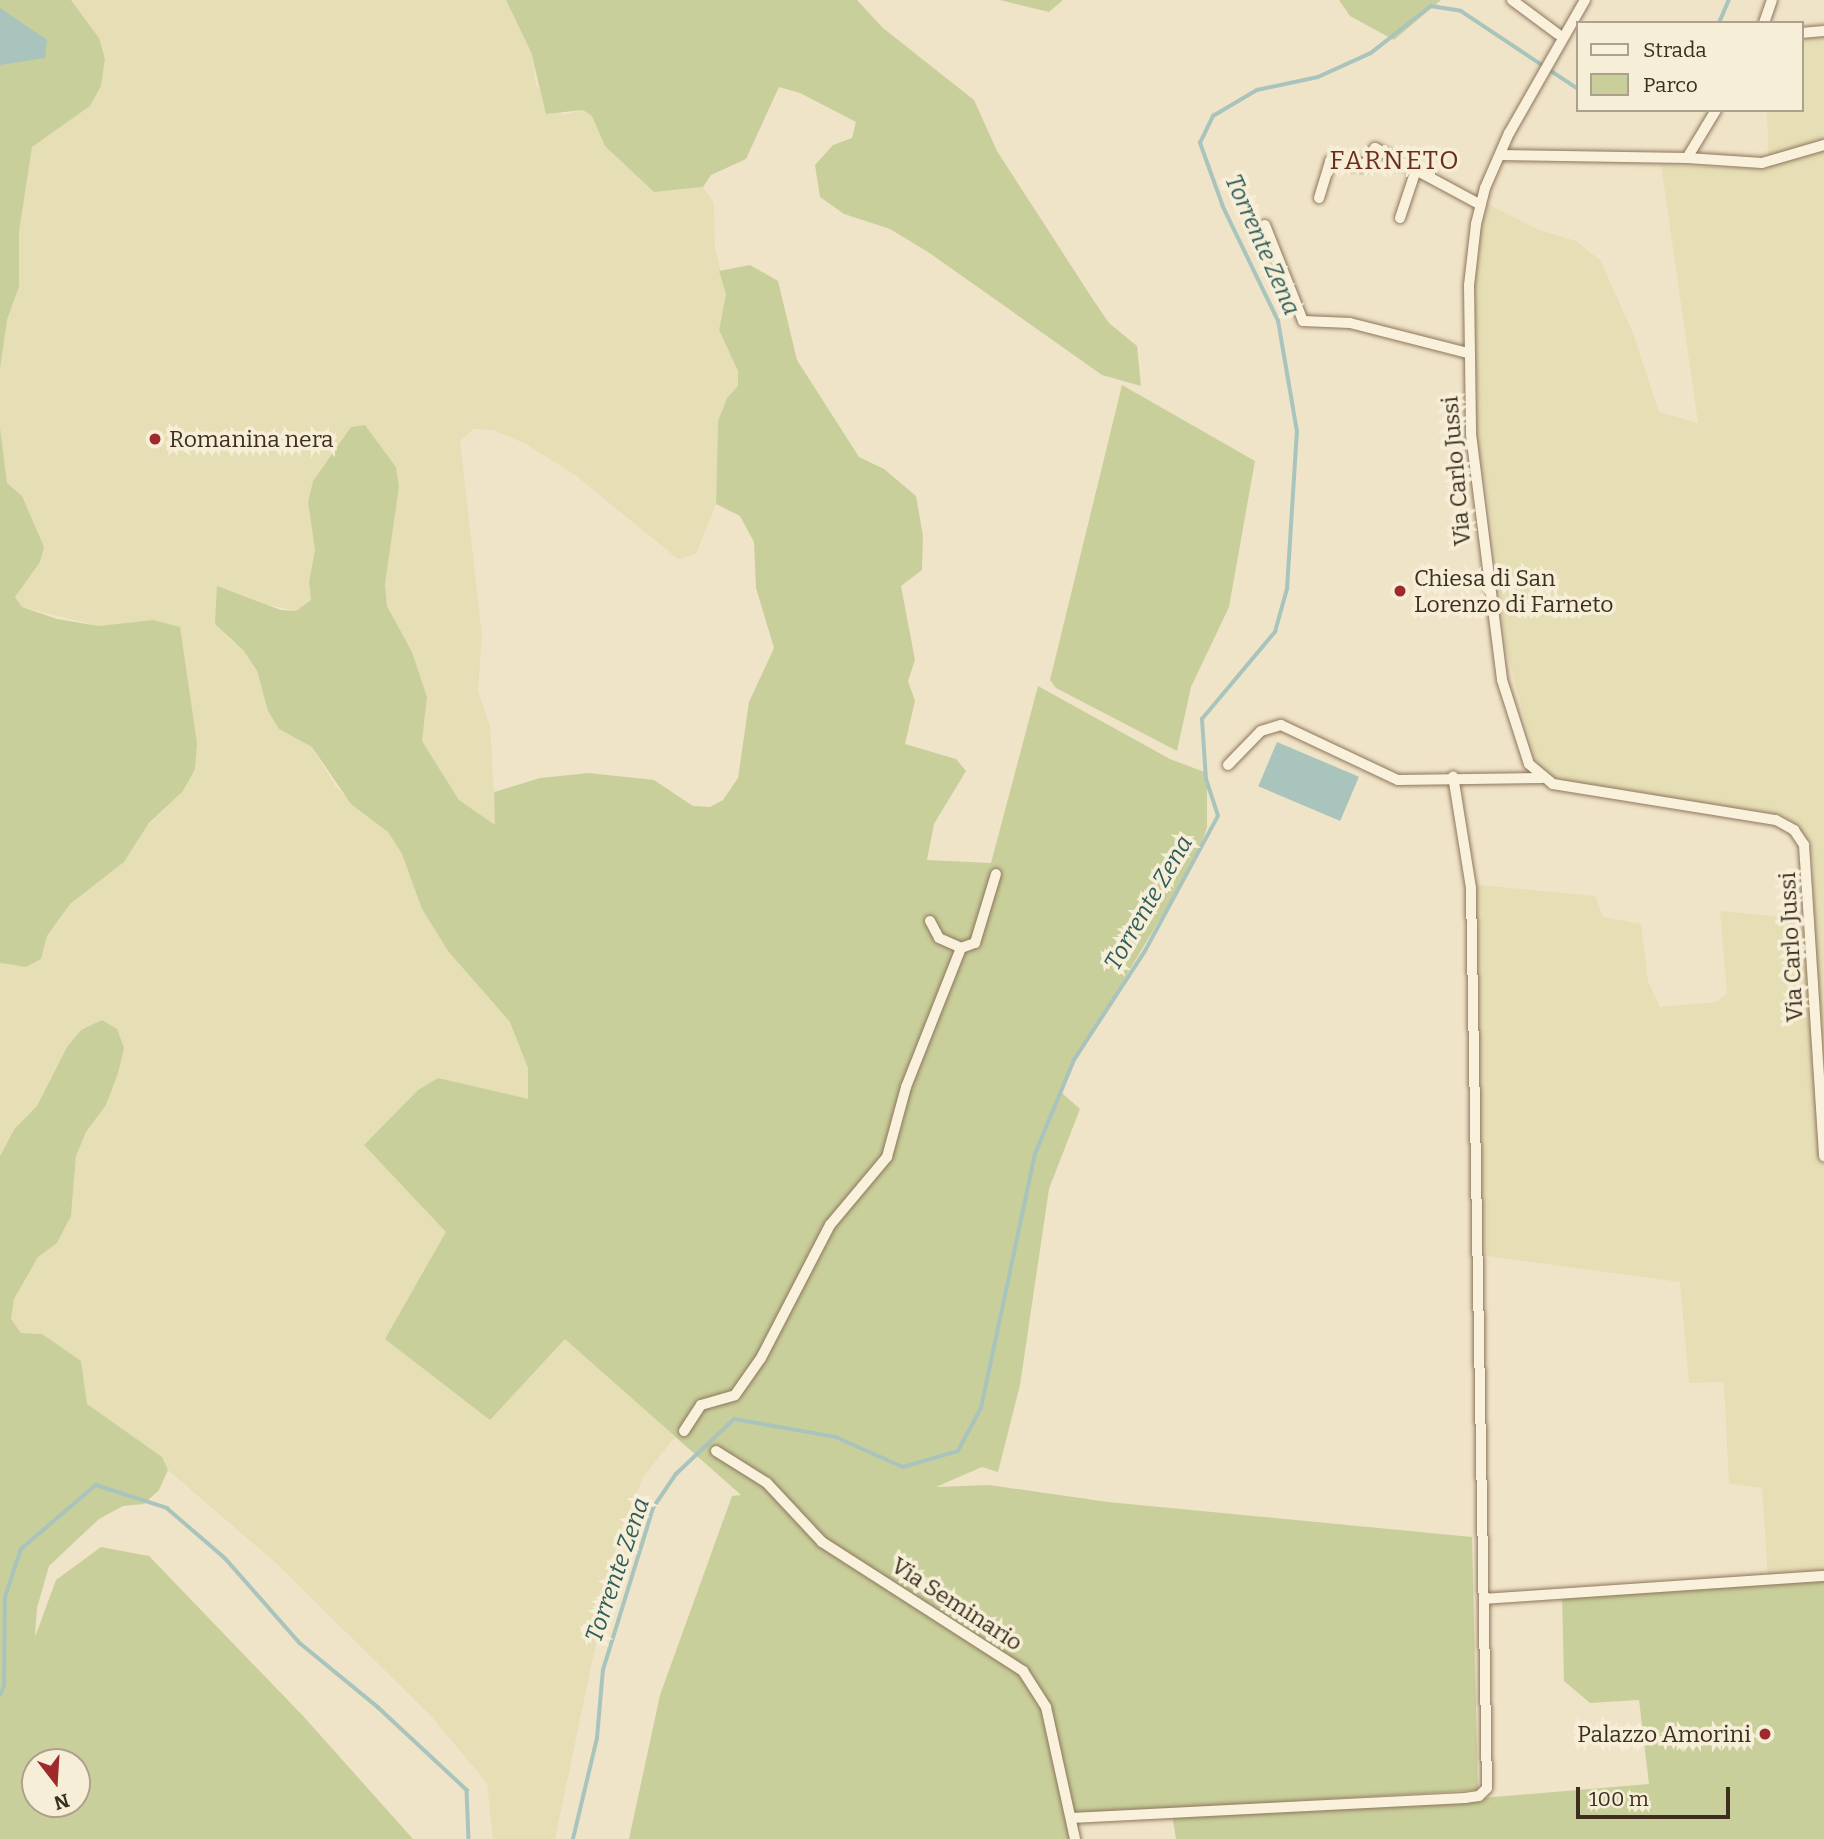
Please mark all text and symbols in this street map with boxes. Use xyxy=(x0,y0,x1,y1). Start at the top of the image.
legend xyxy=(1576,21,1803,112)
text: Strada xyxy=(1643,37,1707,63)
text: Parco xyxy=(1643,72,1698,98)
district label: FARNETO xyxy=(1330,145,1460,177)
water label: Torrente Zena xyxy=(1218,170,1306,320)
street label: Via Carlo Jussi xyxy=(1436,395,1476,547)
place label: Romanina nera xyxy=(169,425,334,453)
marker: Romanina nera xyxy=(147,431,163,447)
place label: Chiesa di San Lorenzo di Farneto xyxy=(1414,564,1613,618)
marker: Chiesa di San Lorenzo di Farneto xyxy=(1392,583,1408,599)
water label: Torrente Zena xyxy=(1099,830,1199,976)
street label: Via Carlo Jussi xyxy=(1773,871,1809,1023)
water label: Torrente Zena xyxy=(580,1494,656,1646)
street label: Via Seminario xyxy=(886,1551,1028,1657)
place label: Palazzo Amorini xyxy=(1577,1720,1751,1748)
marker: Palazzo Amorini xyxy=(1757,1726,1773,1742)
north arrow xyxy=(21,1748,91,1818)
scale bar xyxy=(1579,1772,1733,1816)
text: 100 m xyxy=(1589,1786,1649,1812)
text: N xyxy=(51,1789,72,1815)

